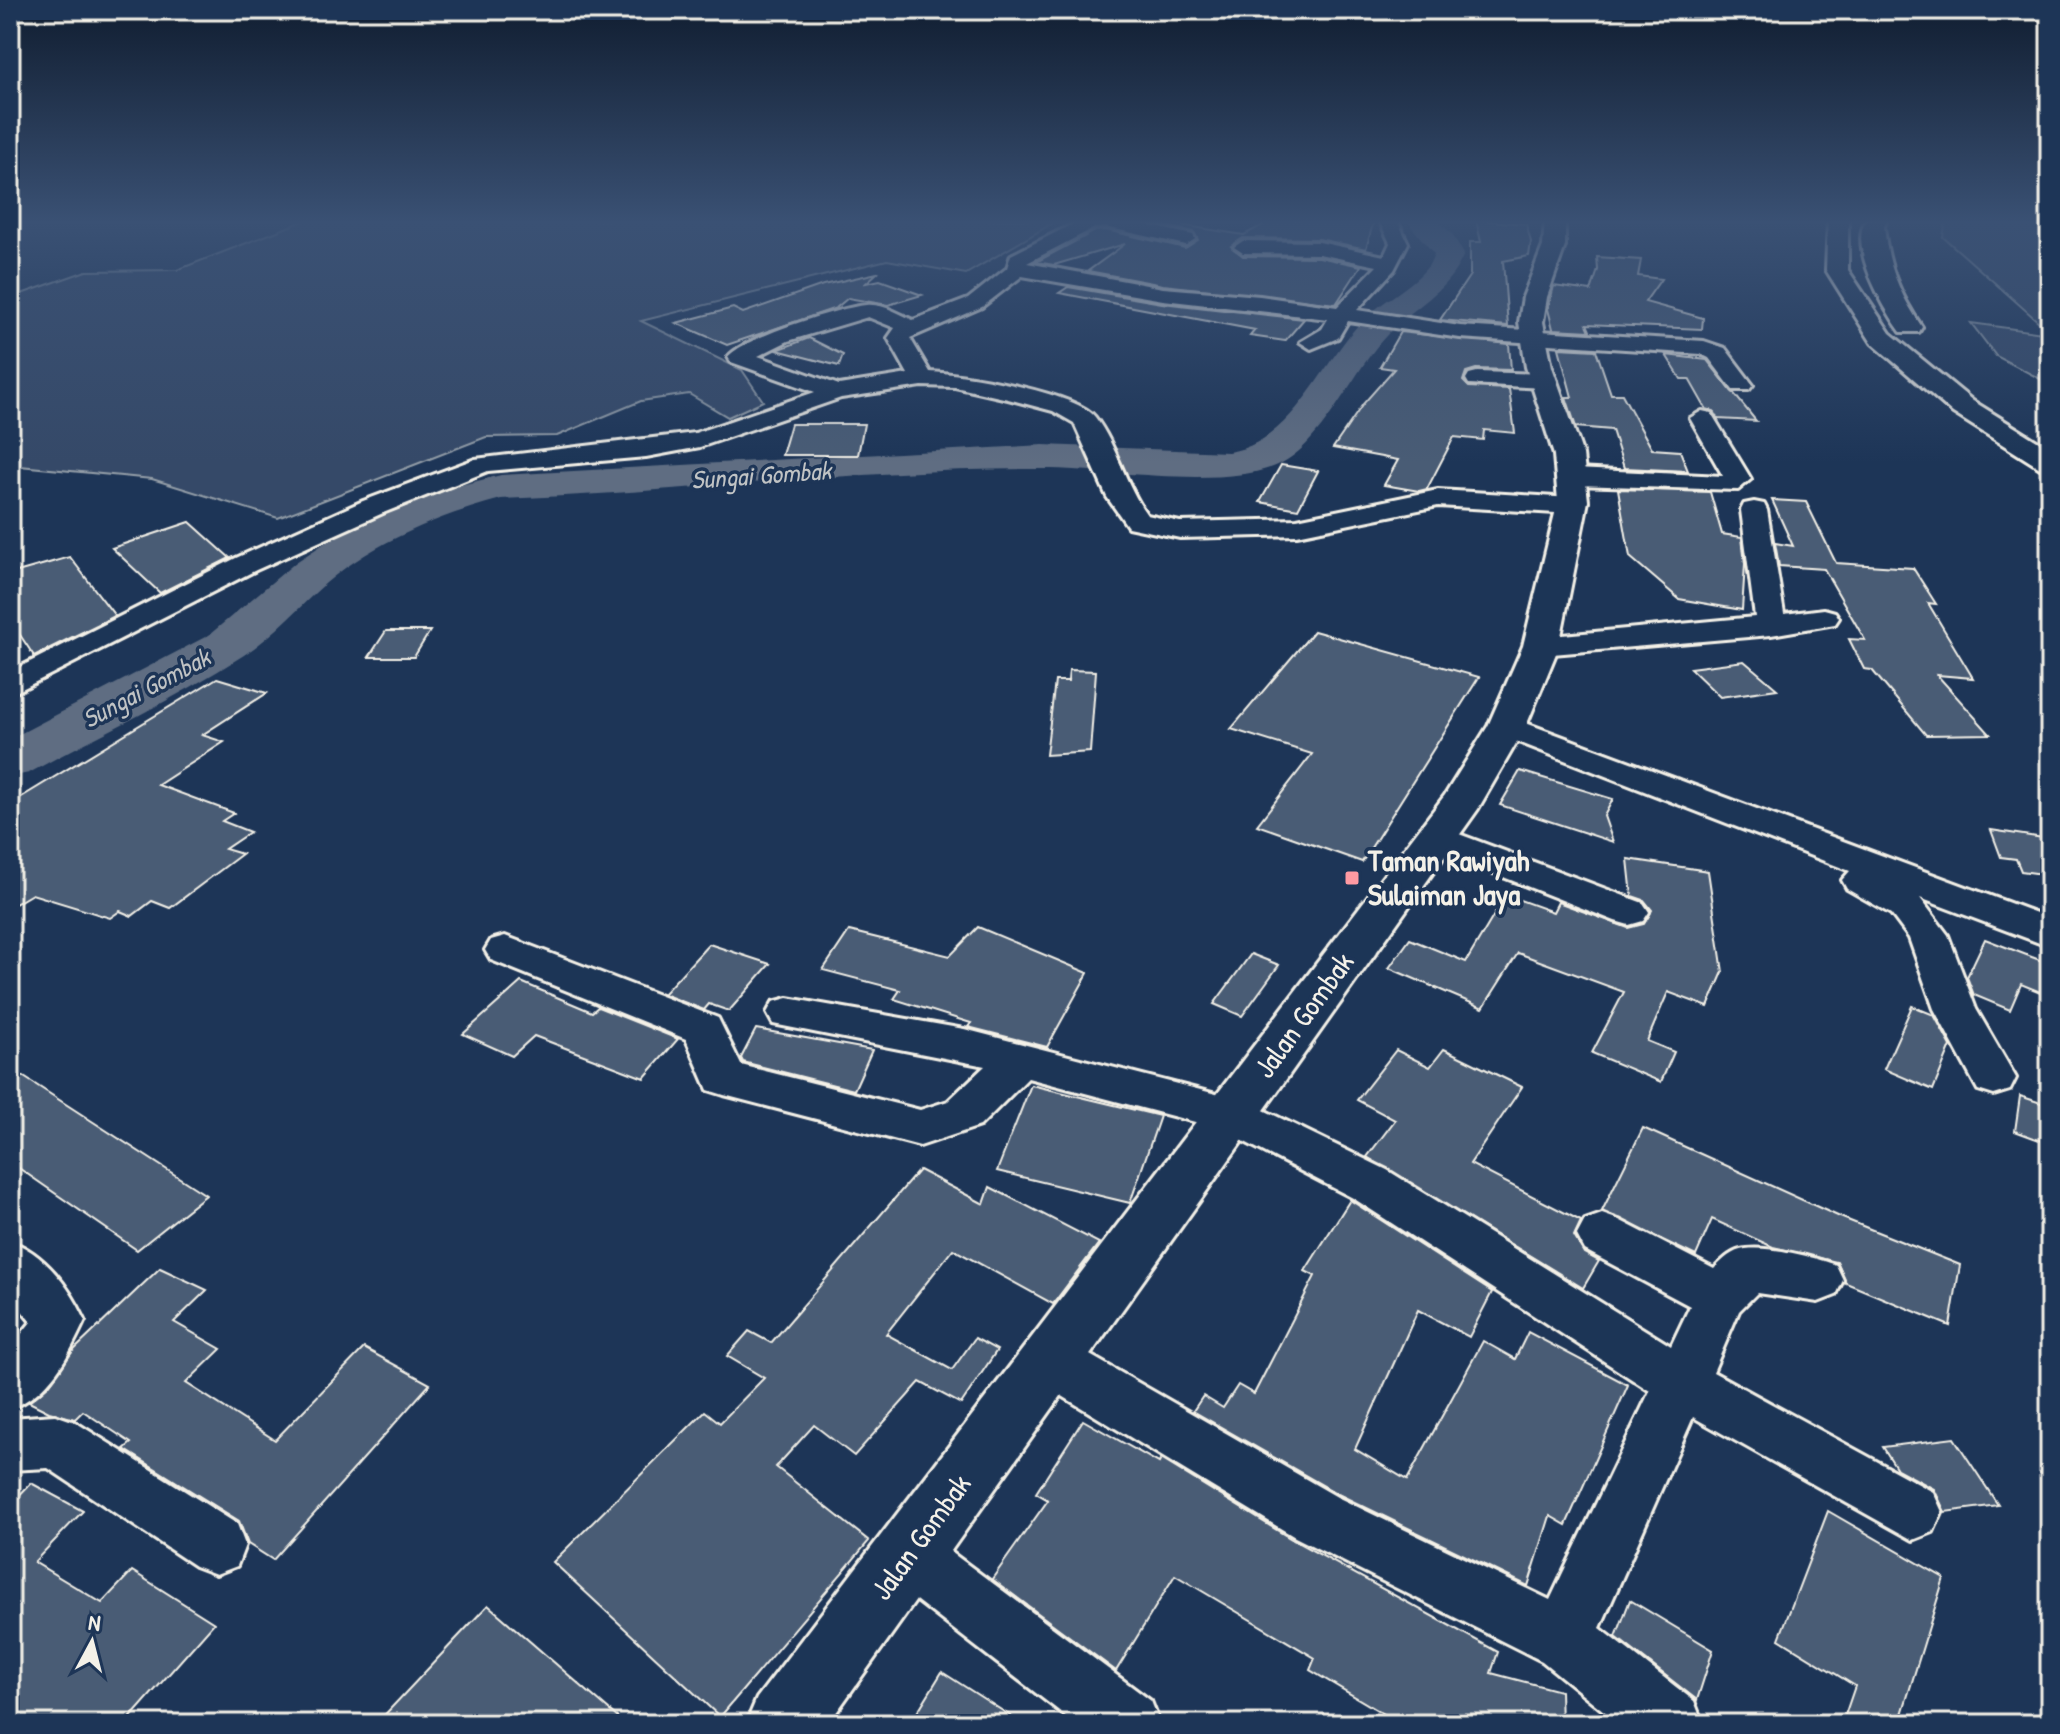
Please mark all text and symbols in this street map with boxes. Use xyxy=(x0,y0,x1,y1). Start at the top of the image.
water label: Sungai Gombak xyxy=(690,452,834,498)
water label: Sungai Gombak xyxy=(76,638,218,737)
place label: Taman Rawiyah Sulaiman Jaya xyxy=(1367,840,1530,915)
marker: Taman Rawiyah Sulaiman Jaya xyxy=(1343,869,1361,887)
street label: Jalan Gombak xyxy=(1244,943,1362,1085)
street label: Jalan Gombak xyxy=(861,1465,979,1607)
north arrow xyxy=(52,1602,132,1682)
text: N xyxy=(87,1607,102,1638)

